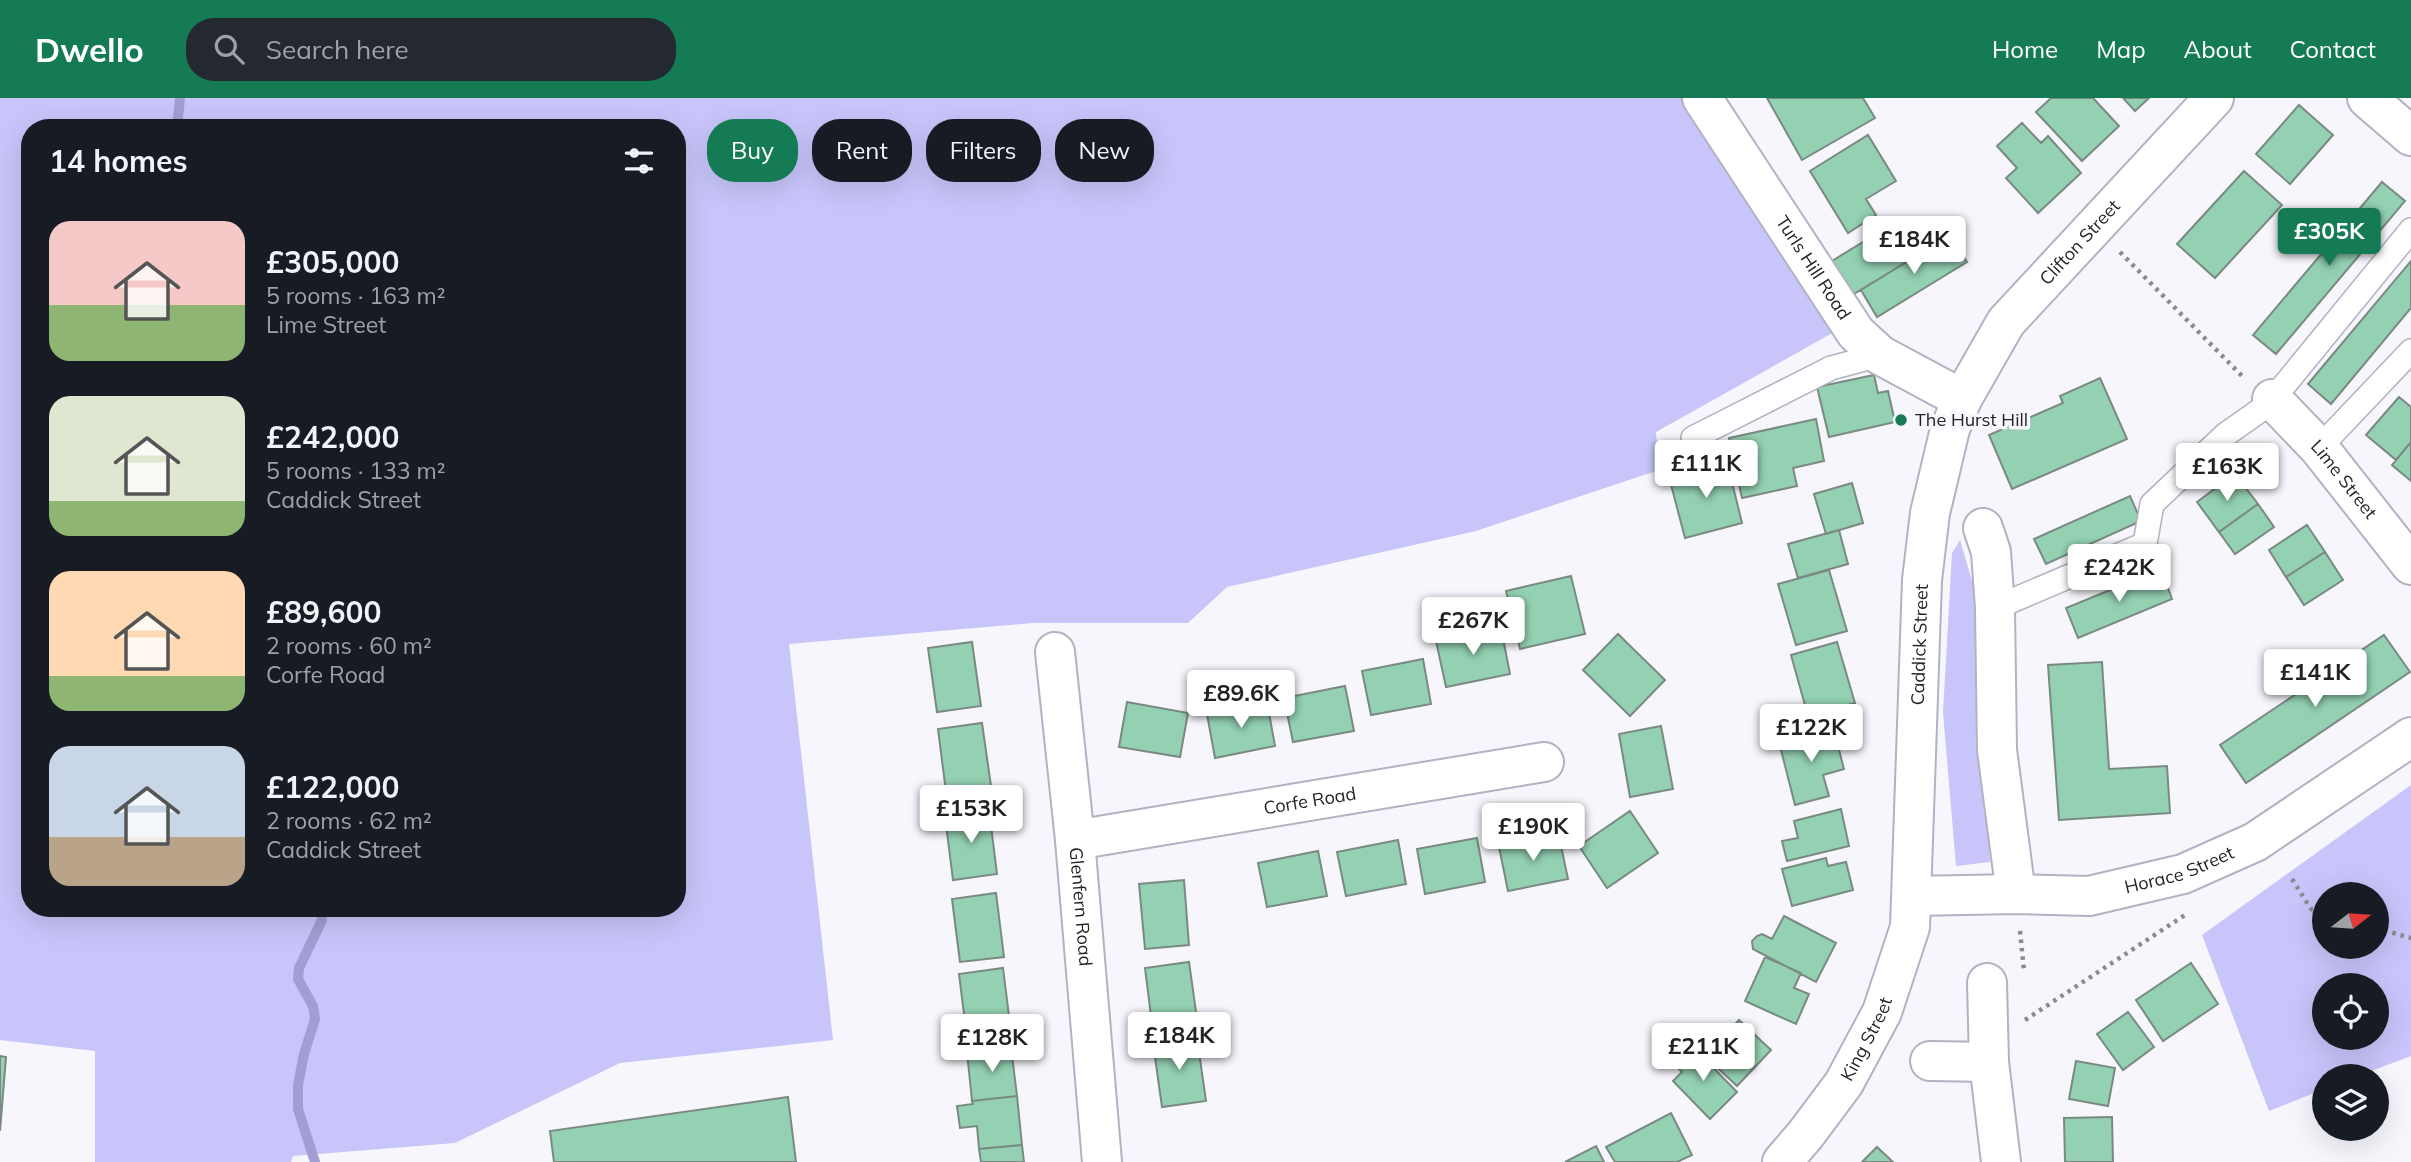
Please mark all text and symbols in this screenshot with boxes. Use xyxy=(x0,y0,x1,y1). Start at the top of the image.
search box xyxy=(186,18,676,81)
text: Dwello xyxy=(35,29,144,70)
icon: search xyxy=(210,30,248,68)
text: Search here xyxy=(266,33,409,66)
text: Home xyxy=(1992,34,2058,64)
text: Map xyxy=(2096,34,2146,64)
text: About xyxy=(2184,34,2252,64)
text: Contact xyxy=(2290,34,2376,64)
chip: Buy xyxy=(707,119,798,182)
chip: Rent xyxy=(812,119,912,182)
chip: Filters xyxy=(926,119,1041,182)
chip: New xyxy=(1055,119,1154,182)
text: 14 homes xyxy=(49,142,188,180)
icon: filters xyxy=(620,142,658,180)
street label: Clifton Street xyxy=(2034,195,2125,290)
pin: £305K xyxy=(2280,208,2378,268)
street label: Turls Hill Road xyxy=(1771,211,1856,324)
pin: £184K xyxy=(1865,216,1963,276)
text: £305K xyxy=(2294,216,2364,245)
text: £184K xyxy=(1879,224,1949,253)
text: £305,000 xyxy=(266,243,399,281)
icon: home xyxy=(105,249,189,333)
text: 5 rooms · 163 m² xyxy=(266,281,446,310)
text: Lime Street xyxy=(266,310,386,339)
place label: The Hurst Hill xyxy=(1915,408,2028,431)
marker: The Hurst Hill xyxy=(1893,412,1909,428)
text: £242,000 xyxy=(266,418,399,456)
icon: home xyxy=(105,424,189,508)
street label: Lime Street xyxy=(2306,435,2382,523)
pin: £111K xyxy=(1657,440,1755,500)
pin: £163K xyxy=(2178,444,2276,503)
text: £111K xyxy=(1671,448,1741,477)
text: £163K xyxy=(2192,451,2262,480)
text: 5 rooms · 133 m² xyxy=(266,456,446,485)
text: Caddick Street xyxy=(266,485,421,514)
pin: £242K xyxy=(2070,545,2168,604)
text: £242K xyxy=(2084,552,2154,581)
street label: Caddick Street xyxy=(1906,584,1933,706)
text: £89,600 xyxy=(266,593,381,631)
pin: £267K xyxy=(1424,598,1522,657)
icon: home xyxy=(105,599,189,683)
text: £267K xyxy=(1438,605,1508,634)
text: 2 rooms · 60 m² xyxy=(266,631,432,660)
pin: £141K xyxy=(2266,650,2364,709)
text: £141K xyxy=(2280,657,2350,686)
text: Corfe Road xyxy=(266,660,385,689)
pin: £89.6K xyxy=(1184,670,1298,730)
text: £89.6K xyxy=(1203,678,1279,707)
pin: £122K xyxy=(1762,704,1860,764)
text: £122K xyxy=(1776,712,1846,741)
text: £122,000 xyxy=(266,768,399,806)
icon: home xyxy=(105,774,189,858)
street label: Corfe Road xyxy=(1262,781,1358,819)
pin: £153K xyxy=(922,786,1020,845)
text: £153K xyxy=(936,793,1006,822)
pin: £190K xyxy=(1484,804,1582,863)
text: 2 rooms · 62 m² xyxy=(266,806,432,835)
text: £190K xyxy=(1498,811,1568,840)
text: Caddick Street xyxy=(266,835,421,864)
street label: Horace Street xyxy=(2122,841,2237,898)
street label: Glenfern Road xyxy=(1065,846,1098,967)
north arrow xyxy=(2312,882,2389,959)
map controls xyxy=(2312,882,2389,1141)
button: locate xyxy=(2312,973,2389,1050)
street label: King Street xyxy=(1835,994,1897,1085)
pin: £184K xyxy=(1130,1012,1228,1072)
pin: £128K xyxy=(943,1014,1041,1074)
text: £184K xyxy=(1144,1020,1214,1049)
text: £128K xyxy=(957,1022,1027,1051)
pin: £211K xyxy=(1654,1024,1752,1083)
text: £211K xyxy=(1668,1031,1738,1060)
button: layers xyxy=(2312,1064,2389,1141)

